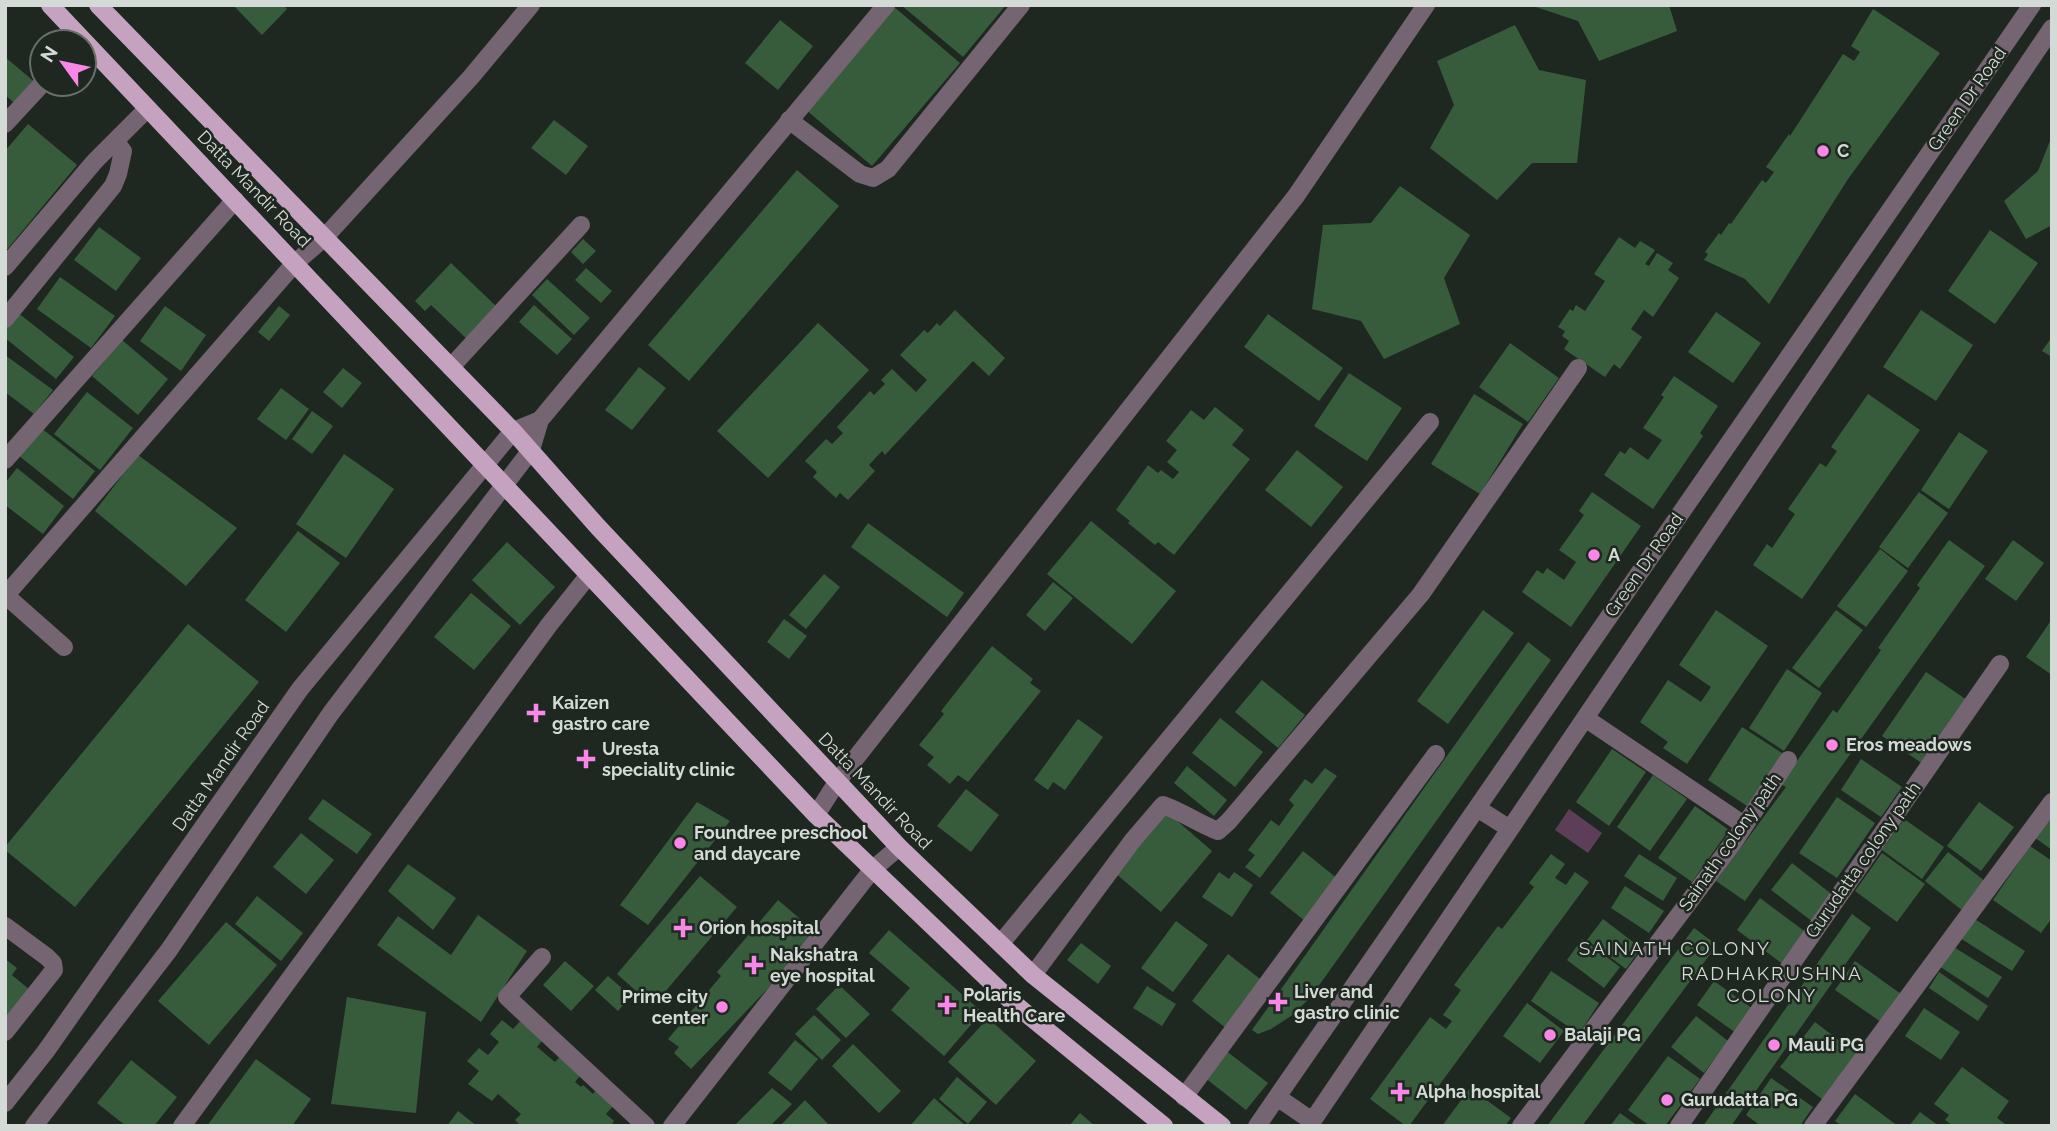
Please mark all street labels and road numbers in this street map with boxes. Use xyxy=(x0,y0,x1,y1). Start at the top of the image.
street label: Green Dr Road xyxy=(1923,43,2010,155)
street label: Datta Mandir Road xyxy=(193,126,315,251)
street label: Green Dr Road xyxy=(1600,509,1687,621)
street label: Datta Mandir Road xyxy=(168,697,273,835)
street label: Datta Mandir Road xyxy=(814,728,936,853)
street label: Sainath colony path xyxy=(1674,769,1785,915)
street label: Gurudatta colony path xyxy=(1801,778,1924,942)

